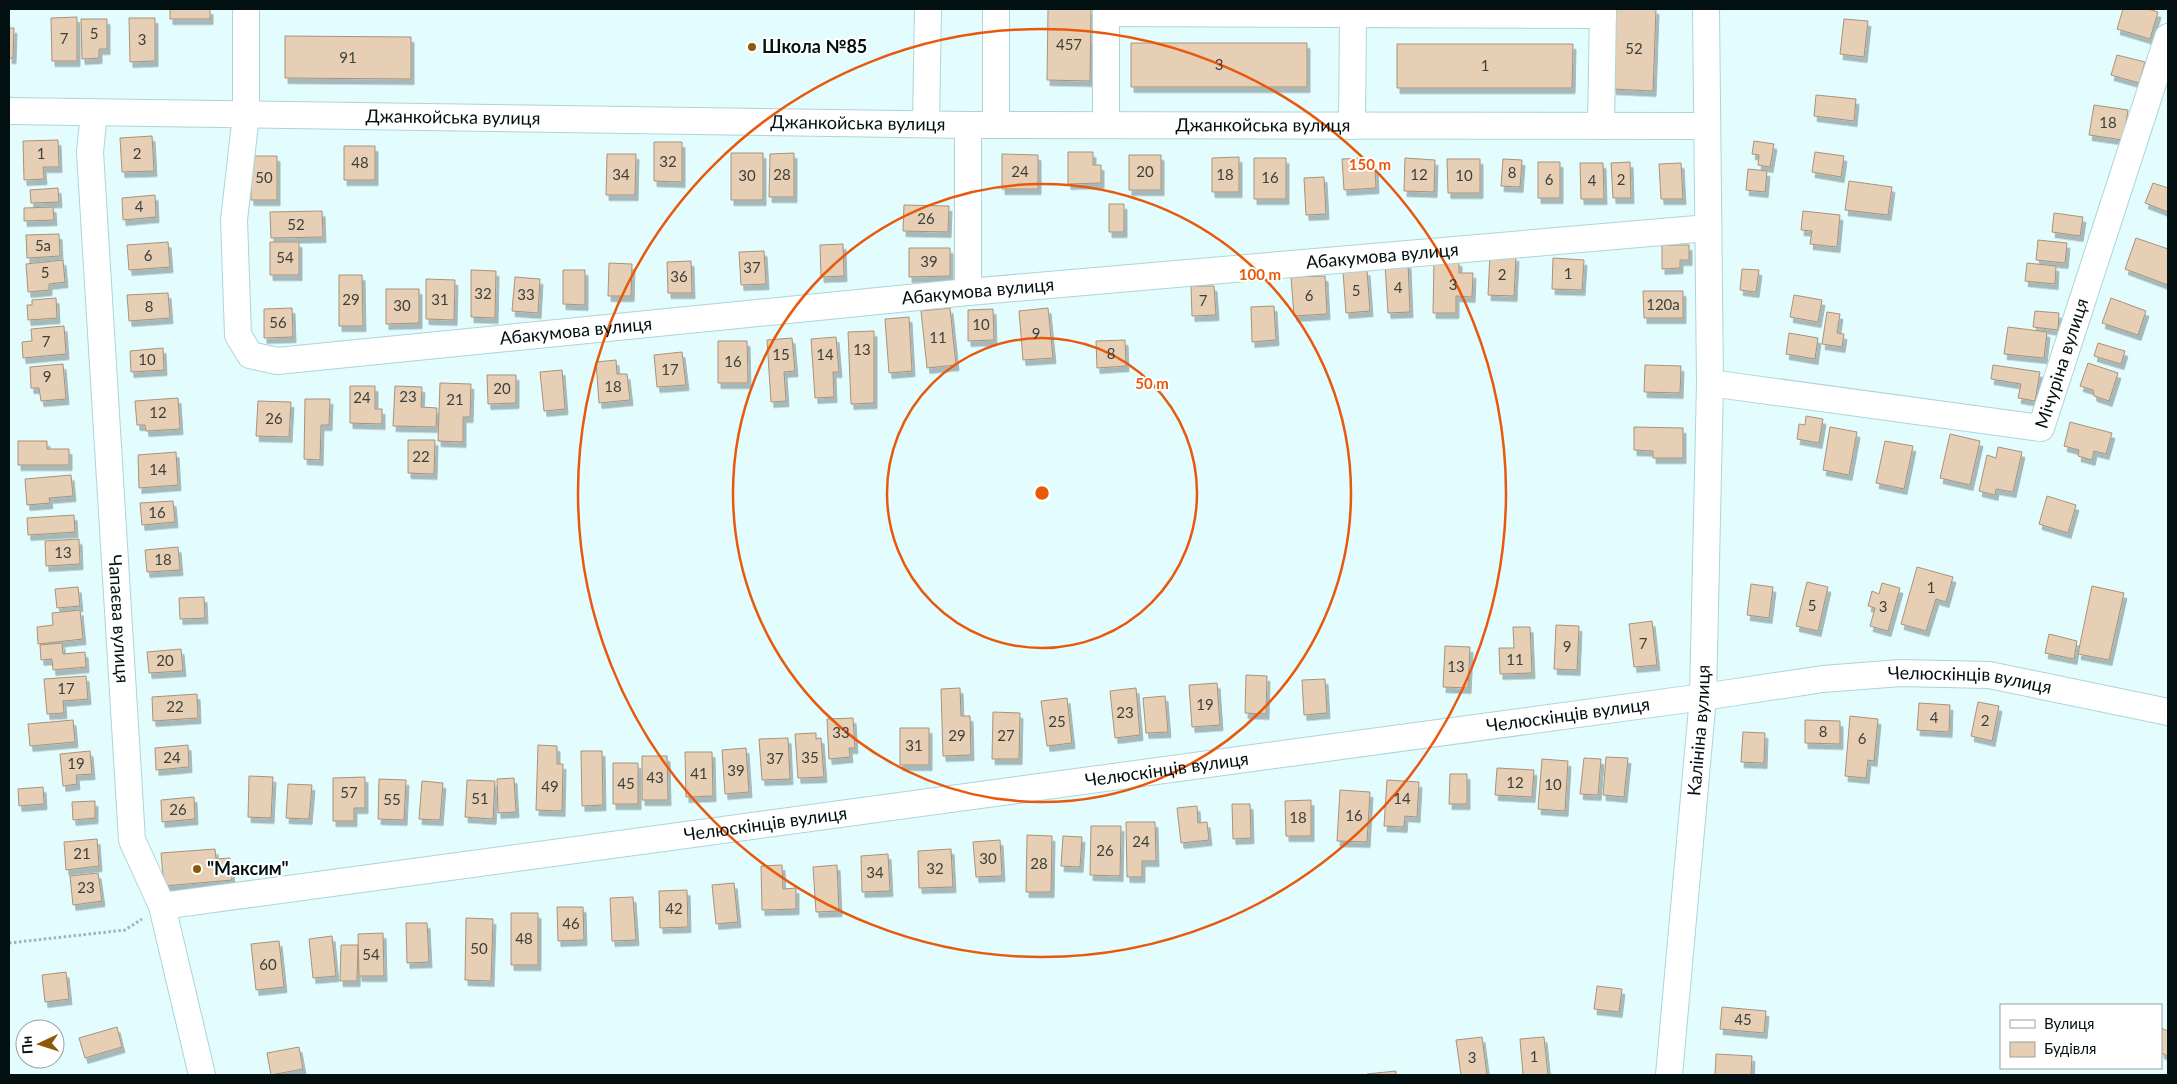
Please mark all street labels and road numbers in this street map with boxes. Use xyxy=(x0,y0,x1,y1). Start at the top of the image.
street label: Джанкойська вулиця xyxy=(365,104,541,129)
street label: Джанкойська вулиця xyxy=(770,110,946,135)
street label: Джанкойська вулиця xyxy=(1175,113,1350,136)
street label: Абакумова вулиця xyxy=(1305,238,1459,273)
street label: Абакумова вулиця xyxy=(900,273,1055,309)
street label: Мічуріна вулиця xyxy=(2030,295,2092,431)
street label: Абакумова вулиця xyxy=(498,312,653,349)
street label: Чапаєва вулиця xyxy=(105,554,134,684)
street label: Челюскінців вулиця xyxy=(1887,661,2054,698)
street label: Калініна вулиця xyxy=(1682,664,1714,797)
street label: Челюскінців вулиця xyxy=(1485,692,1651,736)
street label: Челюскінців вулиця xyxy=(1084,747,1250,791)
street label: Челюскінців вулиця xyxy=(682,801,848,845)

